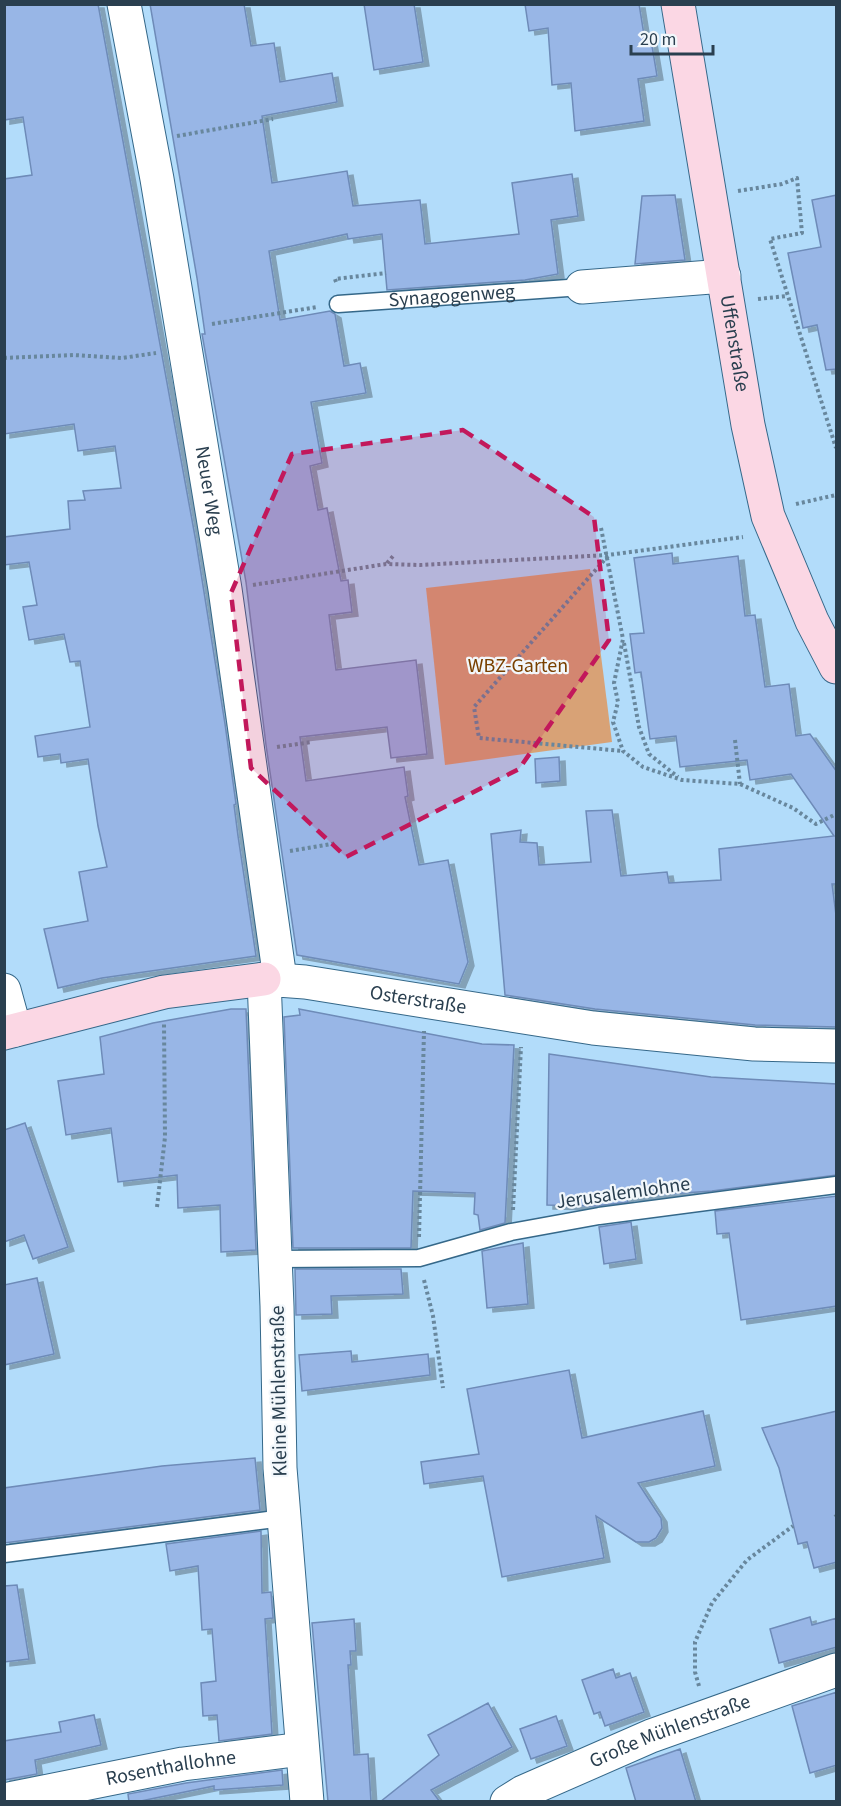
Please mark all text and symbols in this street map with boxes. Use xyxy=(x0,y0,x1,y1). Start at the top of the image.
scale bar xyxy=(631,18,714,56)
text: 20 m xyxy=(640,27,676,52)
street label: Synagogenweg xyxy=(388,278,516,314)
street label: Uffenstraße xyxy=(713,293,756,394)
street label: Neuer Weg xyxy=(187,444,230,537)
park label: WBZ-Garten xyxy=(468,652,568,680)
street label: Osterstraße xyxy=(368,979,468,1022)
street label: Jerusalemlohne xyxy=(554,1170,692,1216)
street label: Kleine Mühlenstraße xyxy=(264,1305,294,1477)
street label: Große Mühlenstraße xyxy=(585,1688,754,1775)
street label: Rosenthallohne xyxy=(103,1743,238,1793)

